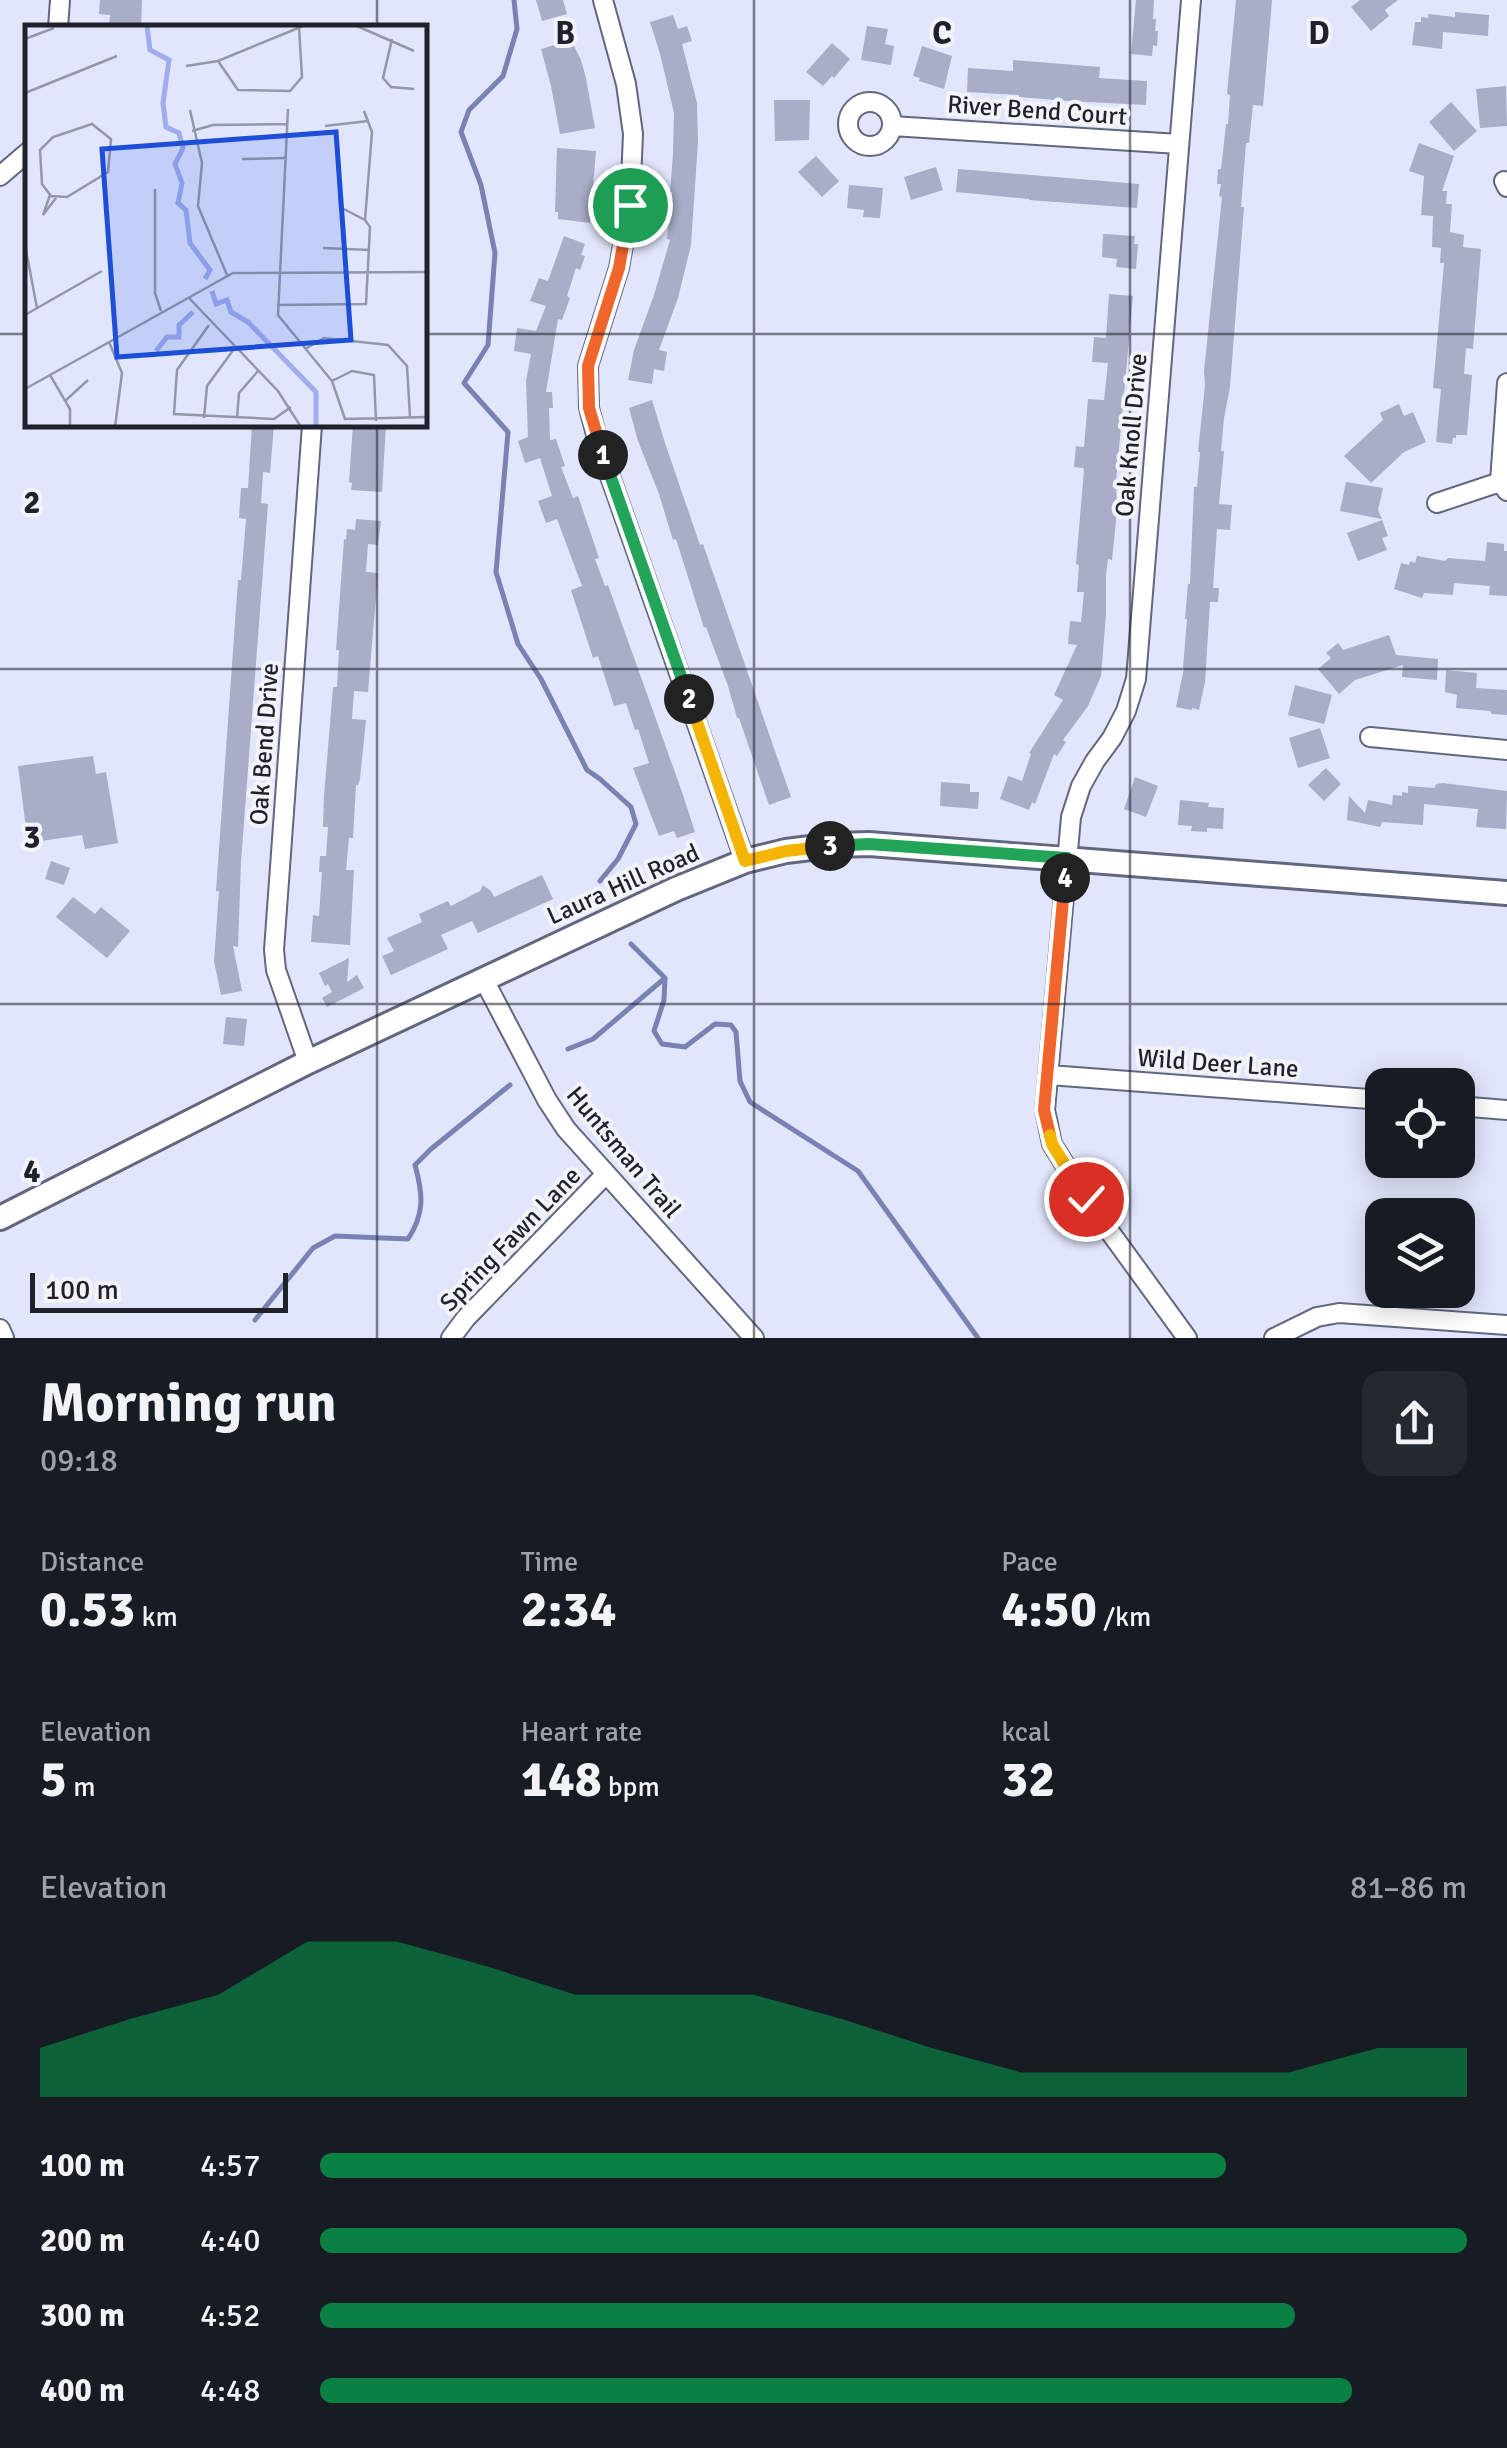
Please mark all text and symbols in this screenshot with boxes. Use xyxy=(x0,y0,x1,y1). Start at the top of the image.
text: B xyxy=(555,14,575,53)
text: C xyxy=(932,14,952,53)
text: D xyxy=(1308,14,1330,53)
inset map xyxy=(25,25,428,428)
street label: River Bend Court xyxy=(946,88,1128,132)
pin xyxy=(588,163,673,248)
icon: arrive xyxy=(603,178,658,233)
street label: Oak Knoll Drive xyxy=(1108,352,1154,518)
pin: 1 xyxy=(578,430,628,480)
text: 1 xyxy=(595,438,611,472)
text: 2 xyxy=(23,483,41,522)
street label: Oak Bend Drive xyxy=(243,662,285,826)
pin: 2 xyxy=(664,674,714,724)
text: 2 xyxy=(681,682,697,716)
text: 3 xyxy=(23,818,41,857)
pin: 3 xyxy=(805,821,855,871)
text: 3 xyxy=(822,829,838,863)
street label: Laura Hill Road xyxy=(542,837,704,931)
pin: 4 xyxy=(1040,853,1090,903)
text: 4 xyxy=(1057,861,1073,895)
street label: Wild Deer Lane xyxy=(1136,1042,1300,1084)
map controls xyxy=(1365,1068,1475,1308)
button: locate xyxy=(1365,1068,1475,1178)
street label: Huntsman Trail xyxy=(560,1080,688,1224)
text: 4 xyxy=(23,1152,41,1191)
pin xyxy=(1044,1157,1129,1242)
street label: Spring Fawn Lane xyxy=(433,1160,587,1318)
icon: check xyxy=(1059,1172,1114,1227)
button: layers xyxy=(1365,1198,1475,1308)
scale bar xyxy=(30,1268,288,1312)
text: 100 m xyxy=(45,1273,119,1307)
text: Morning run xyxy=(40,1369,337,1437)
button: share xyxy=(1362,1371,1467,1476)
text: 09:18 xyxy=(40,1441,118,1480)
text: Distance xyxy=(40,1545,144,1579)
text: Time xyxy=(521,1545,578,1579)
text: Pace xyxy=(1001,1545,1058,1579)
text: 0.53 xyxy=(40,1579,135,1641)
text: 2:34 xyxy=(521,1579,616,1641)
text: 4:50 xyxy=(1001,1579,1097,1641)
text: km xyxy=(135,1600,178,1634)
text: /km xyxy=(1097,1600,1151,1634)
text: Elevation xyxy=(40,1715,152,1749)
text: Heart rate xyxy=(521,1715,642,1749)
text: kcal xyxy=(1001,1715,1050,1749)
text: 5 xyxy=(40,1749,67,1811)
text: 148 xyxy=(521,1749,602,1811)
text: 32 xyxy=(1001,1749,1055,1811)
text: m xyxy=(67,1770,96,1804)
text: bpm xyxy=(602,1770,660,1804)
text: Elevation xyxy=(40,1868,167,1907)
text: 81–86 m xyxy=(1350,1868,1467,1907)
text: 100 m xyxy=(40,2146,125,2185)
text: 4:57 xyxy=(200,2146,260,2185)
text: 200 m xyxy=(40,2221,125,2260)
text: 4:40 xyxy=(200,2221,260,2260)
text: 300 m xyxy=(40,2296,125,2335)
text: 4:52 xyxy=(200,2296,260,2335)
text: 400 m xyxy=(40,2371,125,2410)
text: 4:48 xyxy=(200,2371,260,2410)

